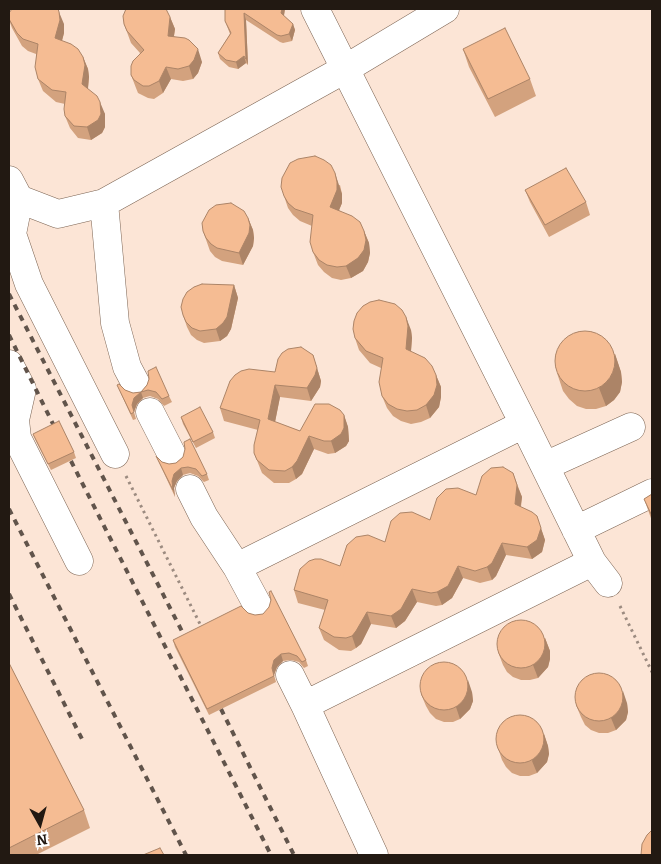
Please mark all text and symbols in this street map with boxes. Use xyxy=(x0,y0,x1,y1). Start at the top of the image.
north arrow xyxy=(15,799,65,849)
text: N xyxy=(35,830,48,848)

